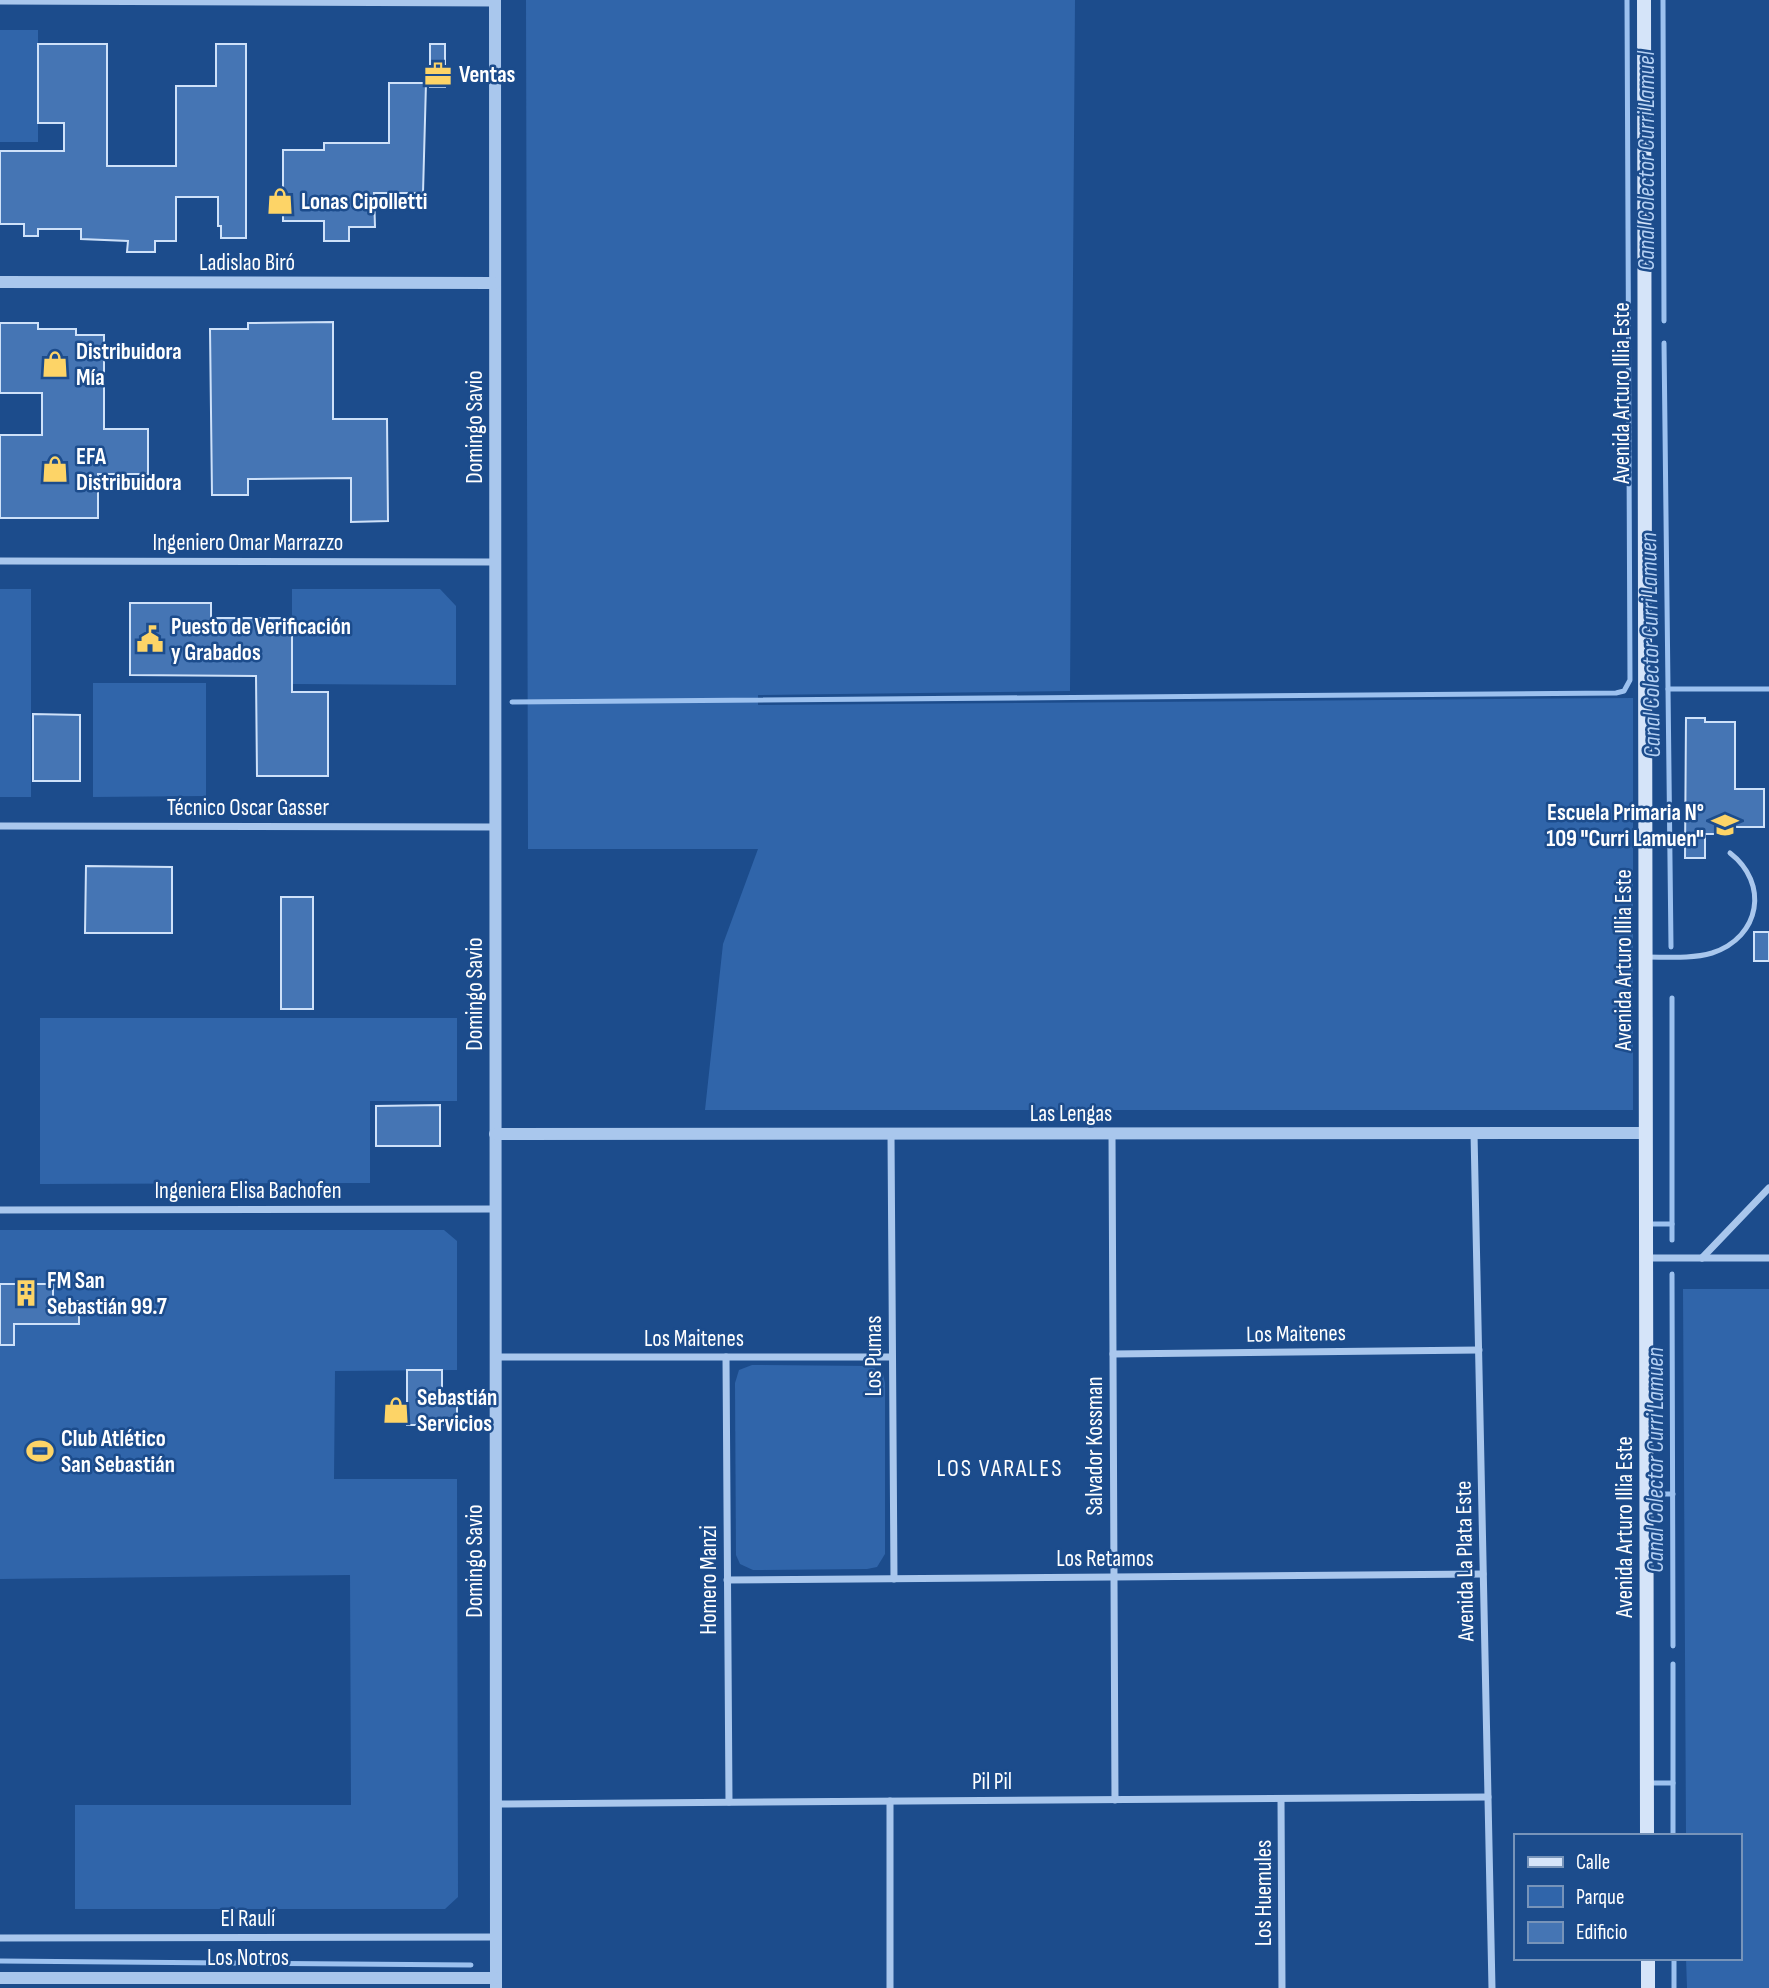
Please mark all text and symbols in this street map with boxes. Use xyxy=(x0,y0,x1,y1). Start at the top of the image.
water label: Canal Colector Curri Lamuel xyxy=(1632,51,1661,271)
office icon: Ventas xyxy=(423,59,453,89)
place label: Ventas xyxy=(459,61,516,89)
shop icon: Lonas Cipolletti xyxy=(265,186,295,216)
place label: Lonas Cipolletti xyxy=(301,188,427,216)
street label: Ladislao Biró xyxy=(199,249,295,277)
street label: Avenida Arturo Illia Este xyxy=(1608,302,1636,485)
place label: Distribuidora Mía xyxy=(76,338,182,392)
shop icon: Distribuidora Mía xyxy=(40,349,70,379)
street label: Domingo Savio xyxy=(461,370,489,484)
place label: EFA Distribuidora xyxy=(76,443,182,497)
shop icon: EFA Distribuidora xyxy=(40,454,70,484)
street label: Ingeniero Omar Marrazzo xyxy=(153,529,343,557)
water label: Canal Colector Curri Lamuen xyxy=(1634,532,1667,758)
place label: Puesto de Verificación y Grabados xyxy=(171,613,351,667)
public building icon: Puesto de Verificación y Grabados xyxy=(135,624,165,654)
street label: Técnico Oscar Gasser xyxy=(167,794,330,822)
place label: Escuela Primaria N° 109 "Curri Lamuen" xyxy=(1546,799,1704,853)
school or university icon: Escuela Primaria N° 109 "Curri Lamuen" xyxy=(1710,810,1740,840)
street label: Avenida Arturo Illia Este xyxy=(1610,869,1638,1052)
street label: Domingo Savio xyxy=(461,937,489,1051)
street label: Las Lengas xyxy=(1030,1100,1112,1128)
street label: Ingeniera Elisa Bachofen xyxy=(154,1177,342,1205)
place label: FM San Sebastián 99.7 xyxy=(47,1267,167,1321)
building icon: FM San Sebastián 99.7 xyxy=(11,1278,41,1308)
street label: Los Pumas xyxy=(860,1316,888,1396)
street label: Los Maitenes xyxy=(1246,1319,1346,1349)
street label: Los Maitenes xyxy=(644,1325,744,1353)
water label: Canal Colector Curri Lamuen xyxy=(1641,1347,1670,1573)
street label: Salvador Kossman xyxy=(1081,1376,1109,1516)
place label: Sebastián Servicios xyxy=(417,1384,497,1438)
shop icon: Sebastián Servicios xyxy=(381,1395,411,1425)
place label: Club Atlético San Sebastián xyxy=(61,1425,175,1479)
sports icon: Club Atlético San Sebastián xyxy=(25,1436,55,1466)
street label: Avenida Arturo Illia Este xyxy=(1611,1436,1639,1619)
district label: LOS VARALES xyxy=(937,1454,1063,1483)
street label: Avenida La Plata Este xyxy=(1450,1480,1480,1643)
street label: Domingo Savio xyxy=(461,1504,489,1618)
street label: Homero Manzi xyxy=(695,1525,723,1635)
street label: Los Retamos xyxy=(1056,1545,1154,1573)
street label: Pil Pil xyxy=(972,1768,1012,1796)
legend xyxy=(1514,1834,1741,1960)
street label: Los Huemules xyxy=(1250,1840,1278,1946)
text: Calle xyxy=(1576,1850,1610,1875)
text: Parque xyxy=(1576,1885,1624,1910)
street label: El Raulí xyxy=(221,1905,276,1933)
text: Edificio xyxy=(1576,1920,1627,1945)
street label: Los Notros xyxy=(207,1944,289,1972)

